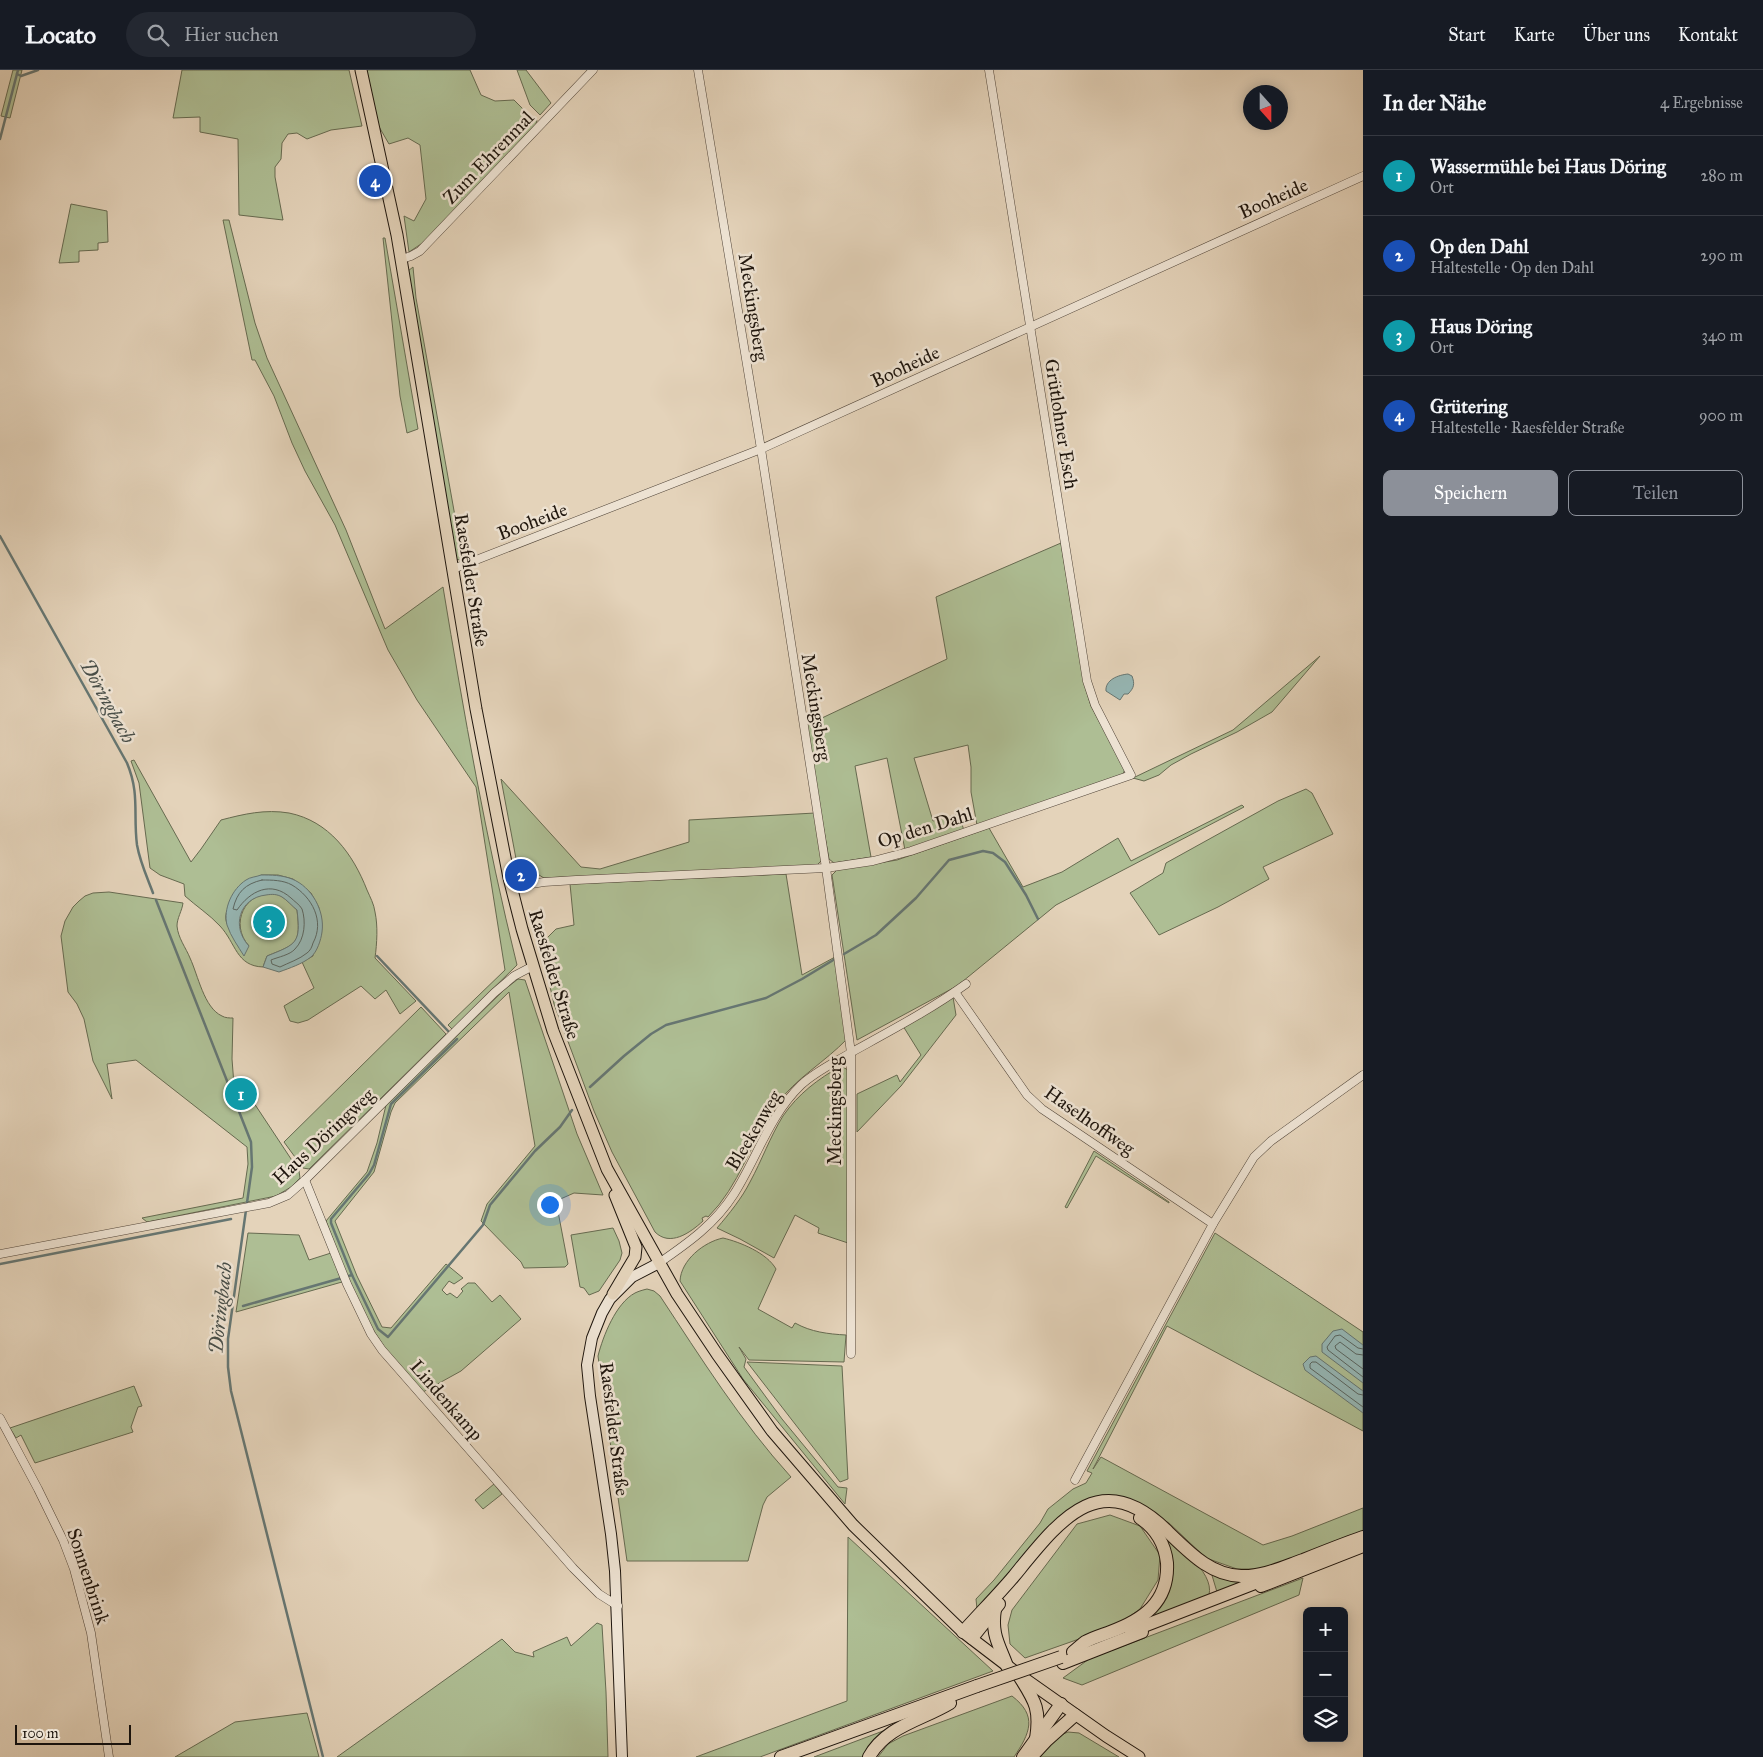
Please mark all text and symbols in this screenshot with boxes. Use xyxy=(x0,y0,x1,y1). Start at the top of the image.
search box xyxy=(126,12,476,57)
text: Locato xyxy=(25,20,96,50)
icon: search xyxy=(144,21,172,49)
text: Hier suchen xyxy=(184,23,279,46)
text: Start xyxy=(1448,24,1486,46)
text: Karte xyxy=(1514,24,1555,46)
text: Über uns xyxy=(1583,24,1650,46)
text: Kontakt xyxy=(1678,24,1738,46)
north arrow xyxy=(1243,85,1288,130)
text: In der Nähe xyxy=(1383,90,1486,116)
text: 4 Ergebnisse xyxy=(1660,93,1743,112)
street label: Zum Ehrenmal xyxy=(438,105,539,209)
text: Wassermühle bei Haus Döring xyxy=(1430,155,1666,178)
pin: 4 xyxy=(359,162,391,200)
text: 1 xyxy=(1396,166,1402,185)
text: 280 m xyxy=(1700,166,1743,185)
street label: Booheide xyxy=(1235,173,1311,224)
text: Ort xyxy=(1430,178,1454,197)
text: Op den Dahl xyxy=(1430,235,1529,258)
text: 2 xyxy=(1395,246,1403,265)
text: 290 m xyxy=(1700,246,1743,265)
street label: Meckingsberg xyxy=(733,252,773,363)
text: Haltestelle · Op den Dahl xyxy=(1430,258,1594,277)
text: Haus Döring xyxy=(1430,315,1532,338)
text: 3 xyxy=(1396,326,1402,345)
text: 340 m xyxy=(1701,326,1743,345)
text: Ort xyxy=(1430,338,1454,357)
street label: Booheide xyxy=(867,341,943,392)
street label: Grütlohner Esch xyxy=(1040,357,1083,491)
text: Grütering xyxy=(1430,395,1507,418)
text: 4 xyxy=(1395,406,1403,425)
text: 900 m xyxy=(1699,406,1743,425)
text: Haltestelle · Raesfelder Straße xyxy=(1430,418,1624,437)
button: Speichern xyxy=(1383,470,1558,516)
button: Teilen xyxy=(1568,470,1743,516)
street label: Booheide xyxy=(494,498,570,545)
street label: Raesfelder Straße xyxy=(450,512,493,648)
street label: Meckingsberg xyxy=(796,652,836,763)
water label: Döringbach xyxy=(75,655,141,747)
street label: Op den Dahl xyxy=(875,802,976,853)
pin: 2 xyxy=(505,856,537,894)
pin: 3 xyxy=(253,903,285,941)
street label: Raesfelder Straße xyxy=(524,906,585,1042)
street label: Meckingsberg xyxy=(823,1057,847,1165)
pin: 1 xyxy=(225,1075,257,1113)
street label: Haselhoffweg xyxy=(1040,1081,1139,1161)
street label: Haus Döringweg xyxy=(268,1083,380,1190)
street label: Bleekenweg xyxy=(721,1086,787,1175)
your location xyxy=(537,1192,563,1218)
water label: Döringbach xyxy=(203,1261,237,1355)
street label: Lindenkamp xyxy=(405,1355,488,1445)
street label: Raesfelder Straße xyxy=(595,1361,634,1497)
street label: Sonnenbrink xyxy=(62,1525,115,1627)
map controls xyxy=(1303,1607,1348,1742)
button: + xyxy=(1303,1607,1348,1652)
button: − xyxy=(1303,1652,1348,1697)
button: layers xyxy=(1303,1697,1348,1742)
scale bar xyxy=(15,1722,131,1745)
text: 100 m xyxy=(22,1725,59,1742)

